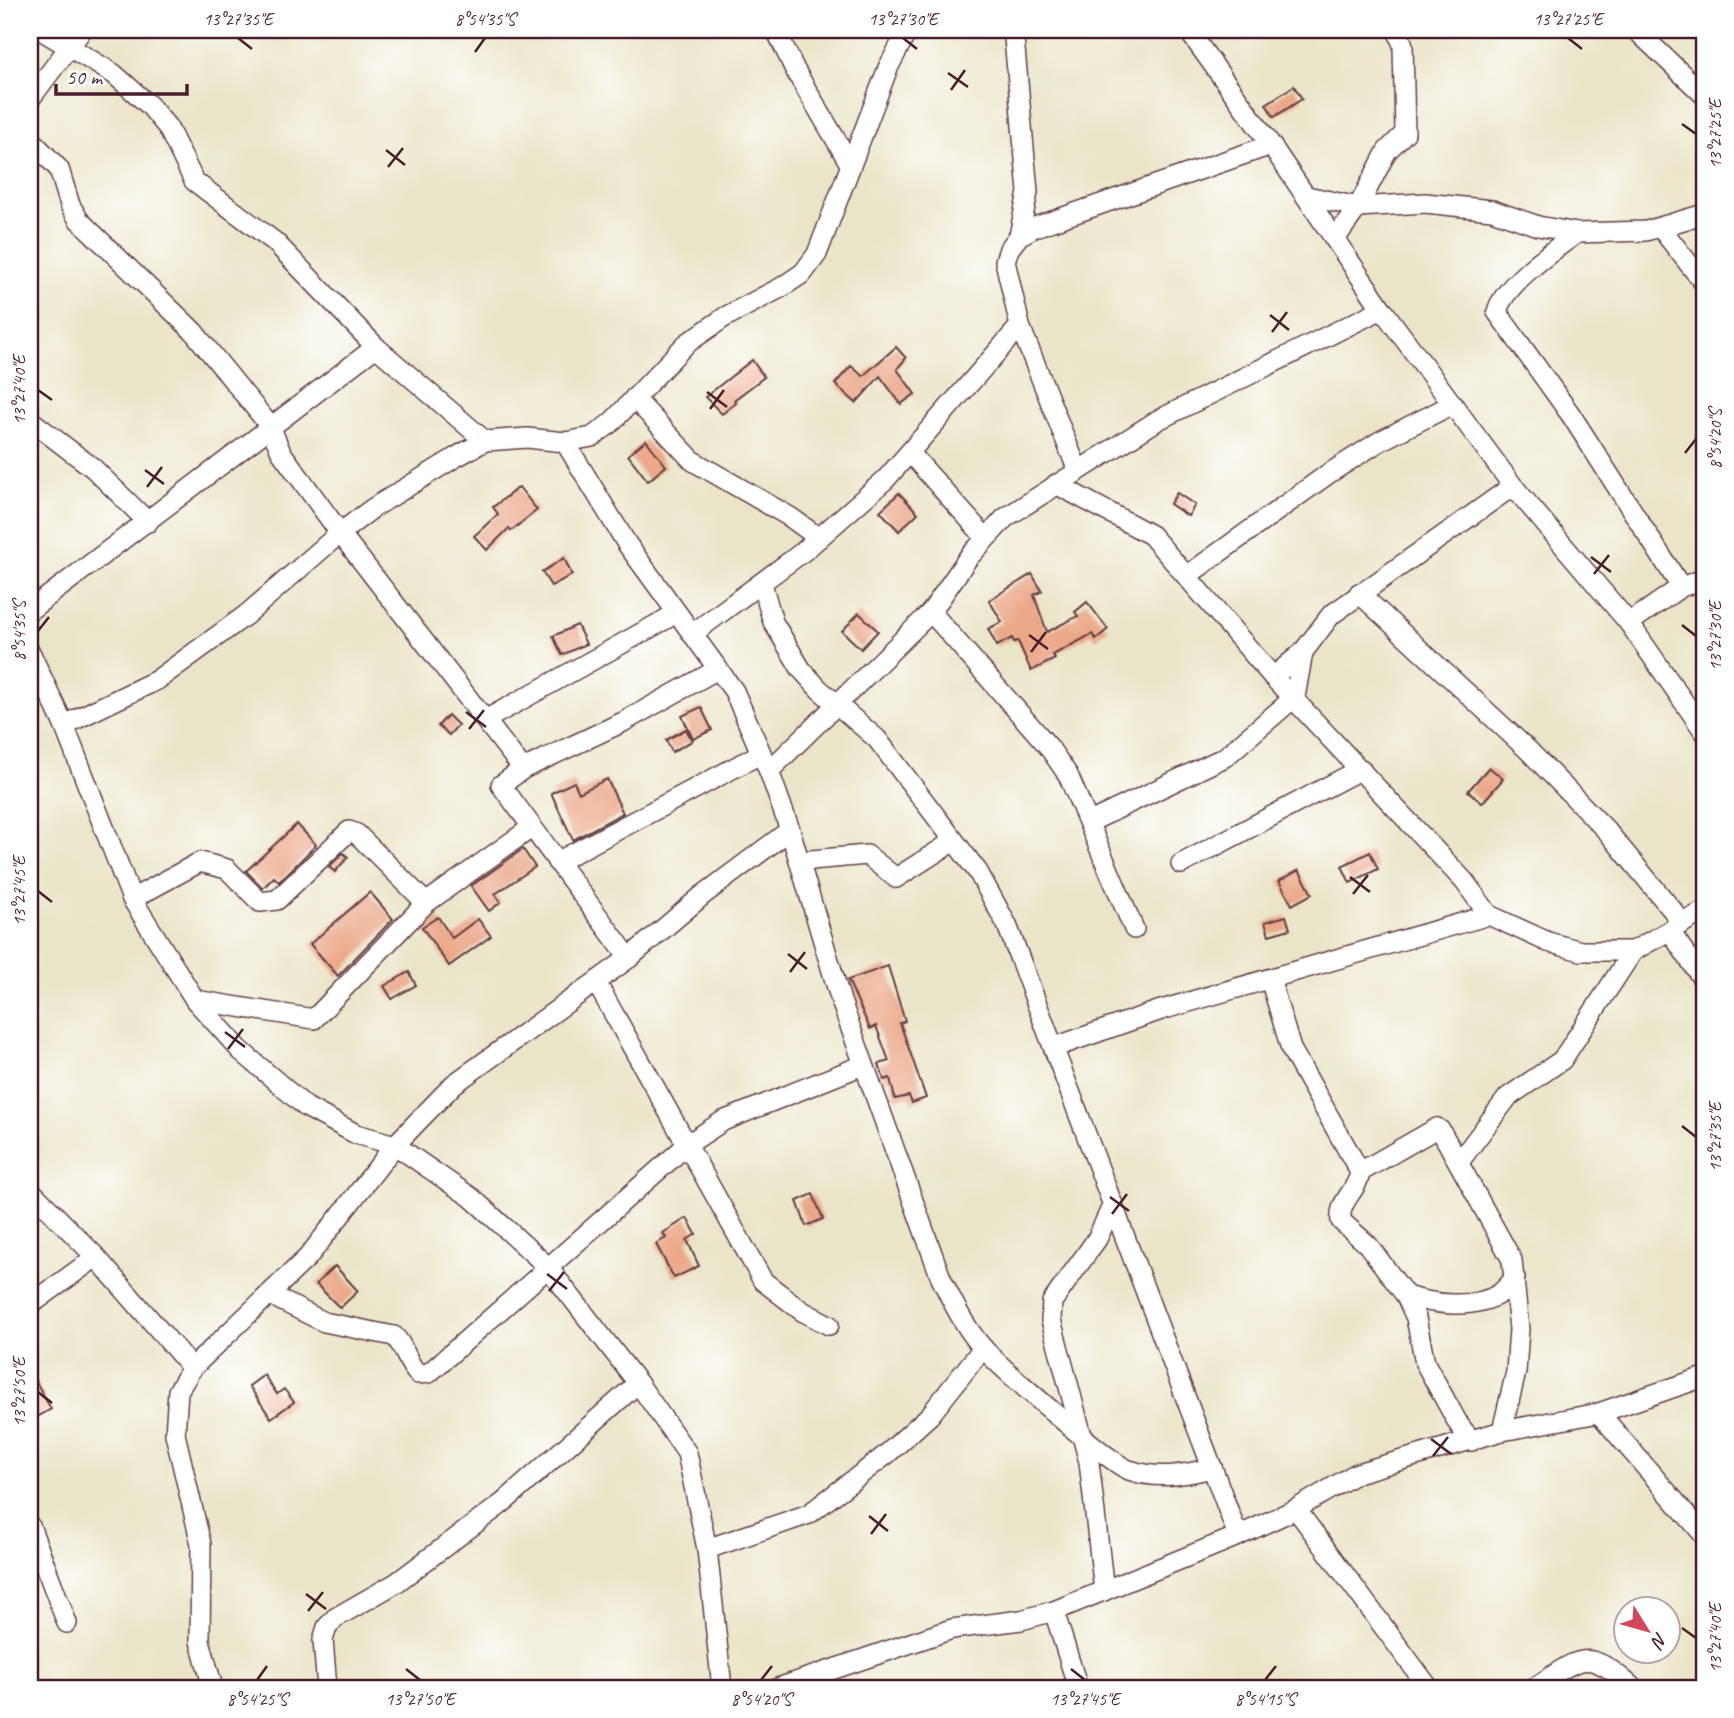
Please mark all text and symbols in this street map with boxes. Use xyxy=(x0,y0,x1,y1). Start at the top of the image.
text: 13°27'35"E xyxy=(203,8,275,30)
text: 8°54'35"S xyxy=(455,8,519,30)
text: 13°27'30"E xyxy=(868,8,940,30)
text: 13°27'25"E xyxy=(1533,8,1605,30)
scale bar xyxy=(56,52,187,96)
text: 50 m xyxy=(66,64,104,90)
text: 13°27'25"E xyxy=(1704,97,1726,169)
text: 13°27'40"E xyxy=(8,353,30,425)
text: 8°54'20"S xyxy=(1704,405,1726,469)
text: 8°54'35"S xyxy=(8,597,30,661)
text: 13°27'30"E xyxy=(1704,599,1726,671)
text: 13°27'45"E xyxy=(8,854,30,926)
text: 13°27'35"E xyxy=(1704,1100,1726,1172)
text: 13°27'50"E xyxy=(8,1355,30,1427)
north arrow xyxy=(1612,1596,1682,1666)
text: 13°27'40"E xyxy=(1704,1601,1726,1673)
text: N xyxy=(1645,1628,1673,1654)
text: 8°54'25"S xyxy=(227,1688,291,1710)
text: 13°27'50"E xyxy=(385,1688,457,1710)
text: 8°54'20"S xyxy=(731,1688,795,1710)
text: 13°27'45"E xyxy=(1050,1688,1122,1710)
text: 8°54'15"S xyxy=(1235,1688,1299,1710)

